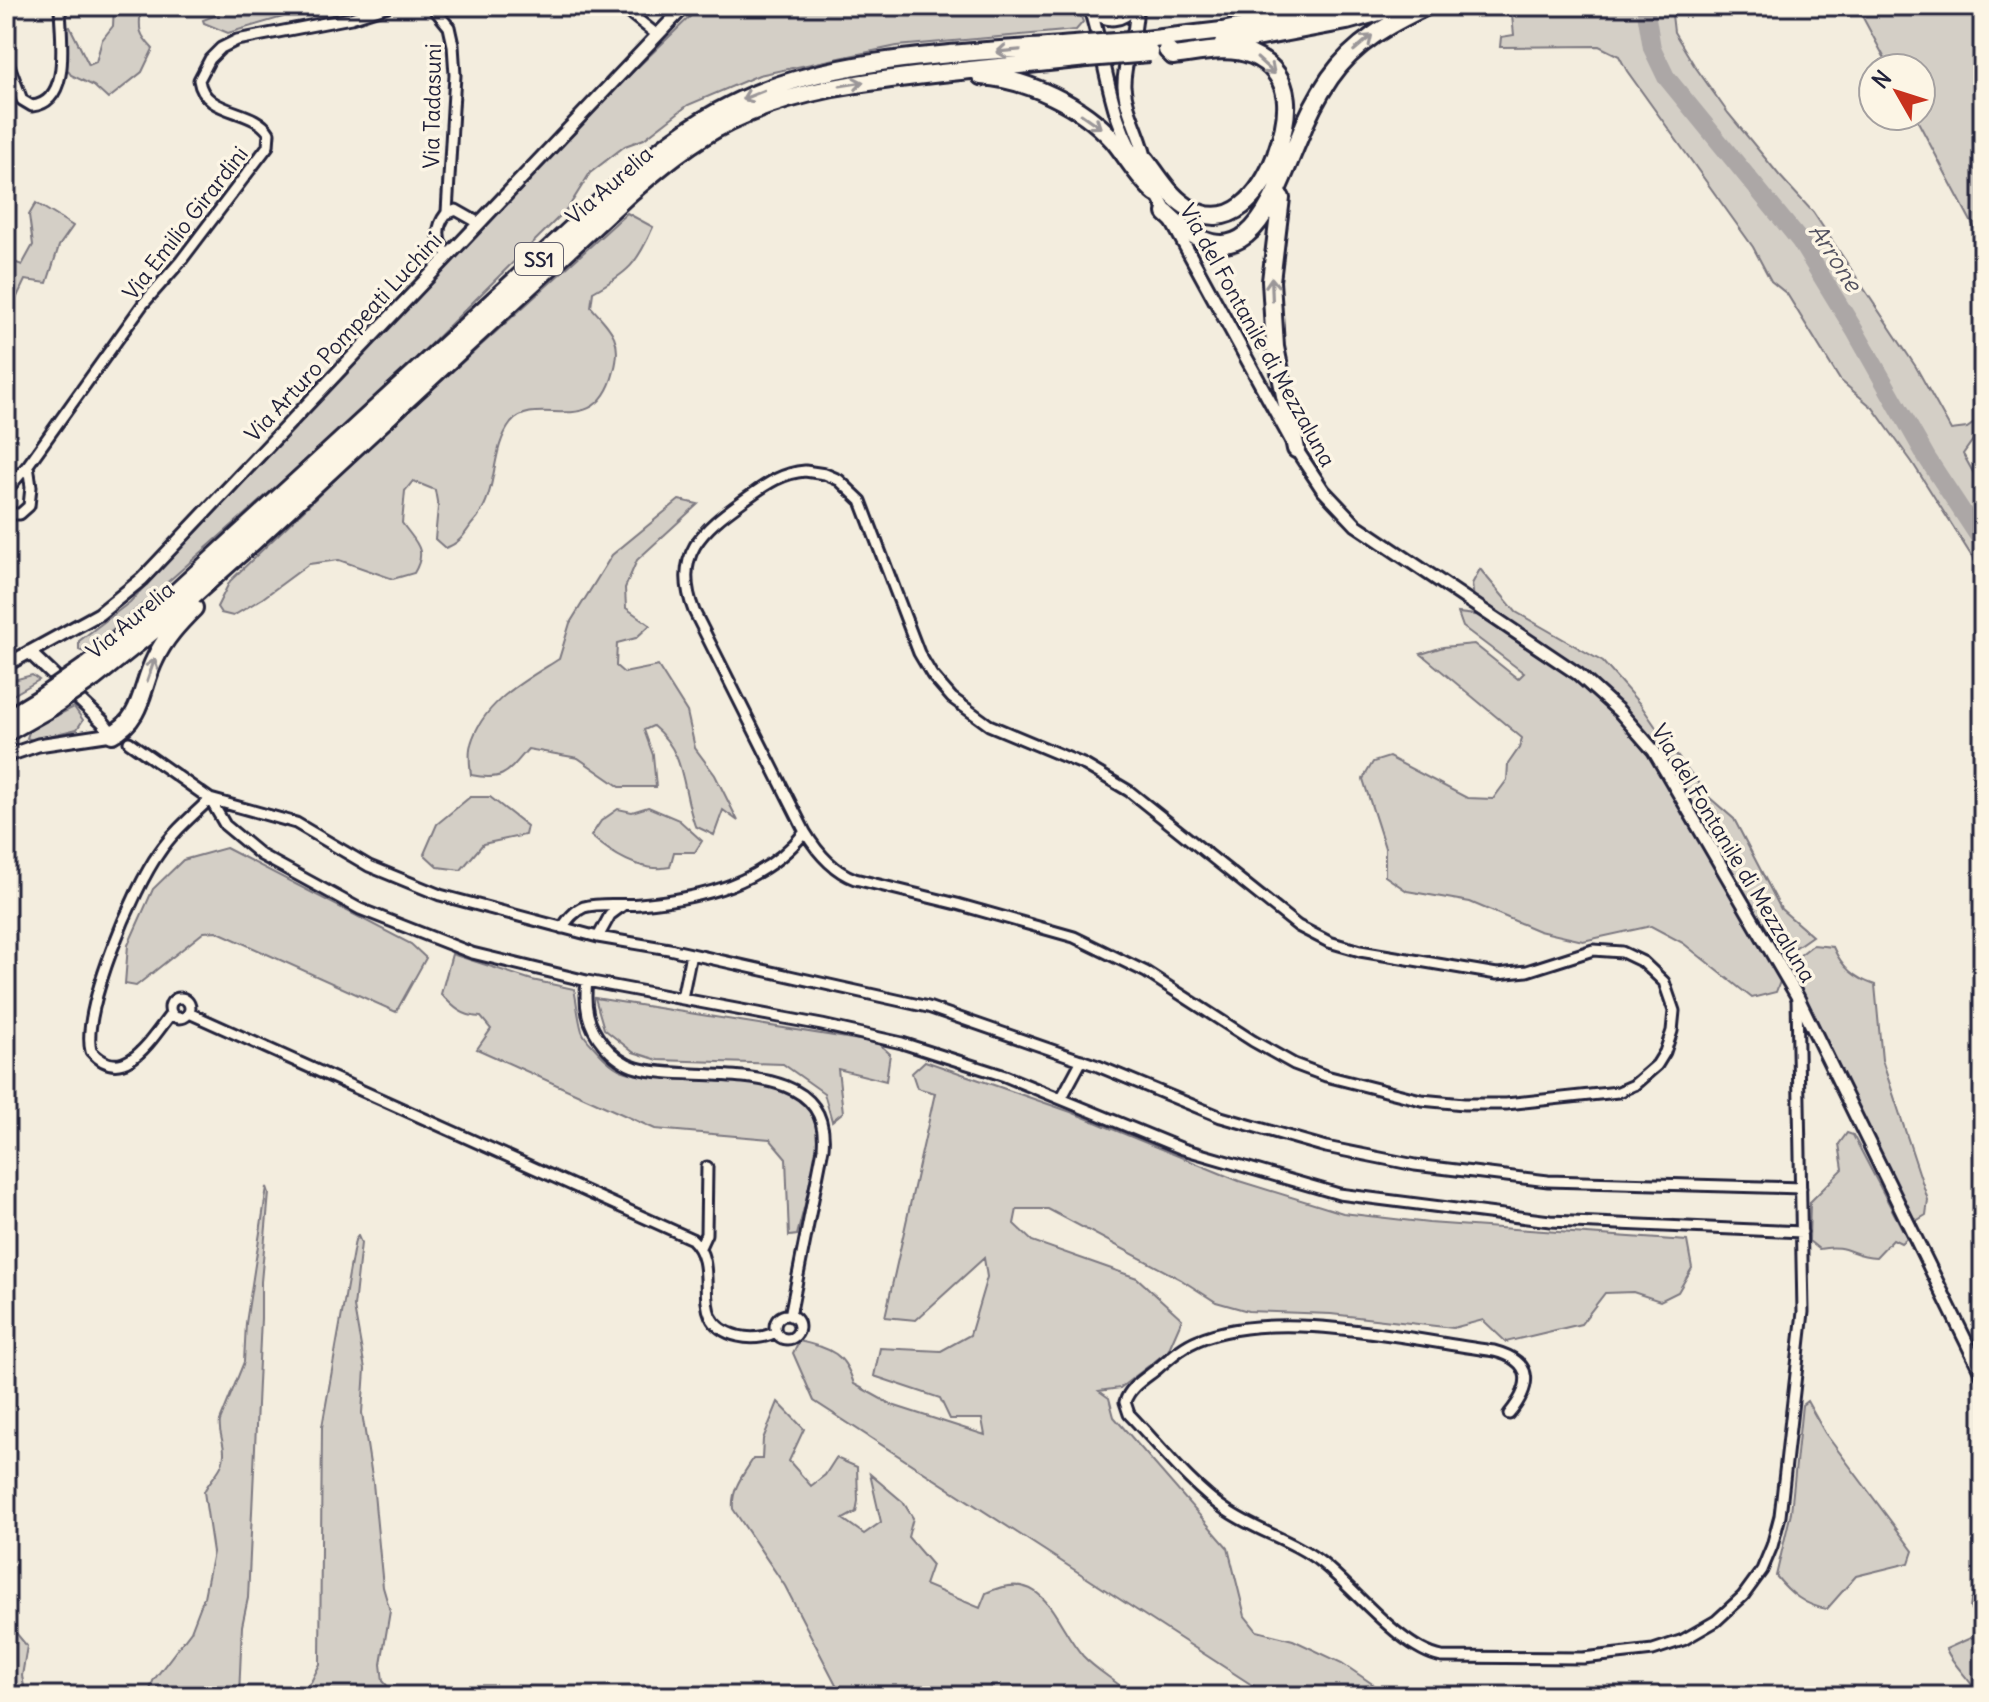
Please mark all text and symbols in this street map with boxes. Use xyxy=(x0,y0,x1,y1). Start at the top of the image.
one-way arrow xyxy=(1352,34,1372,52)
street label: Via Tadasuni xyxy=(417,43,447,169)
one-way arrow xyxy=(995,44,1022,59)
north arrow xyxy=(1857,52,1937,132)
one-way arrow xyxy=(1256,57,1276,75)
text: N xyxy=(1866,65,1897,94)
one-way arrow xyxy=(839,76,864,91)
one-way arrow xyxy=(741,89,766,103)
one-way arrow xyxy=(1079,112,1101,129)
street label: Via Aurelia xyxy=(560,140,658,230)
street label: Via Emilio Girardini xyxy=(116,141,254,305)
street label: Via del Fontanile di Mezzaluna xyxy=(1174,199,1342,471)
water label: Arrone xyxy=(1803,217,1870,298)
street label: Via Arturo Pompeati Luchini xyxy=(239,226,447,448)
road number: SS1 xyxy=(515,243,563,275)
one-way arrow xyxy=(1264,276,1279,303)
street label: Via Aurelia xyxy=(80,575,180,665)
one-way arrow xyxy=(145,658,159,683)
street label: Via del Fontanile di Mezzaluna xyxy=(1646,719,1822,987)

